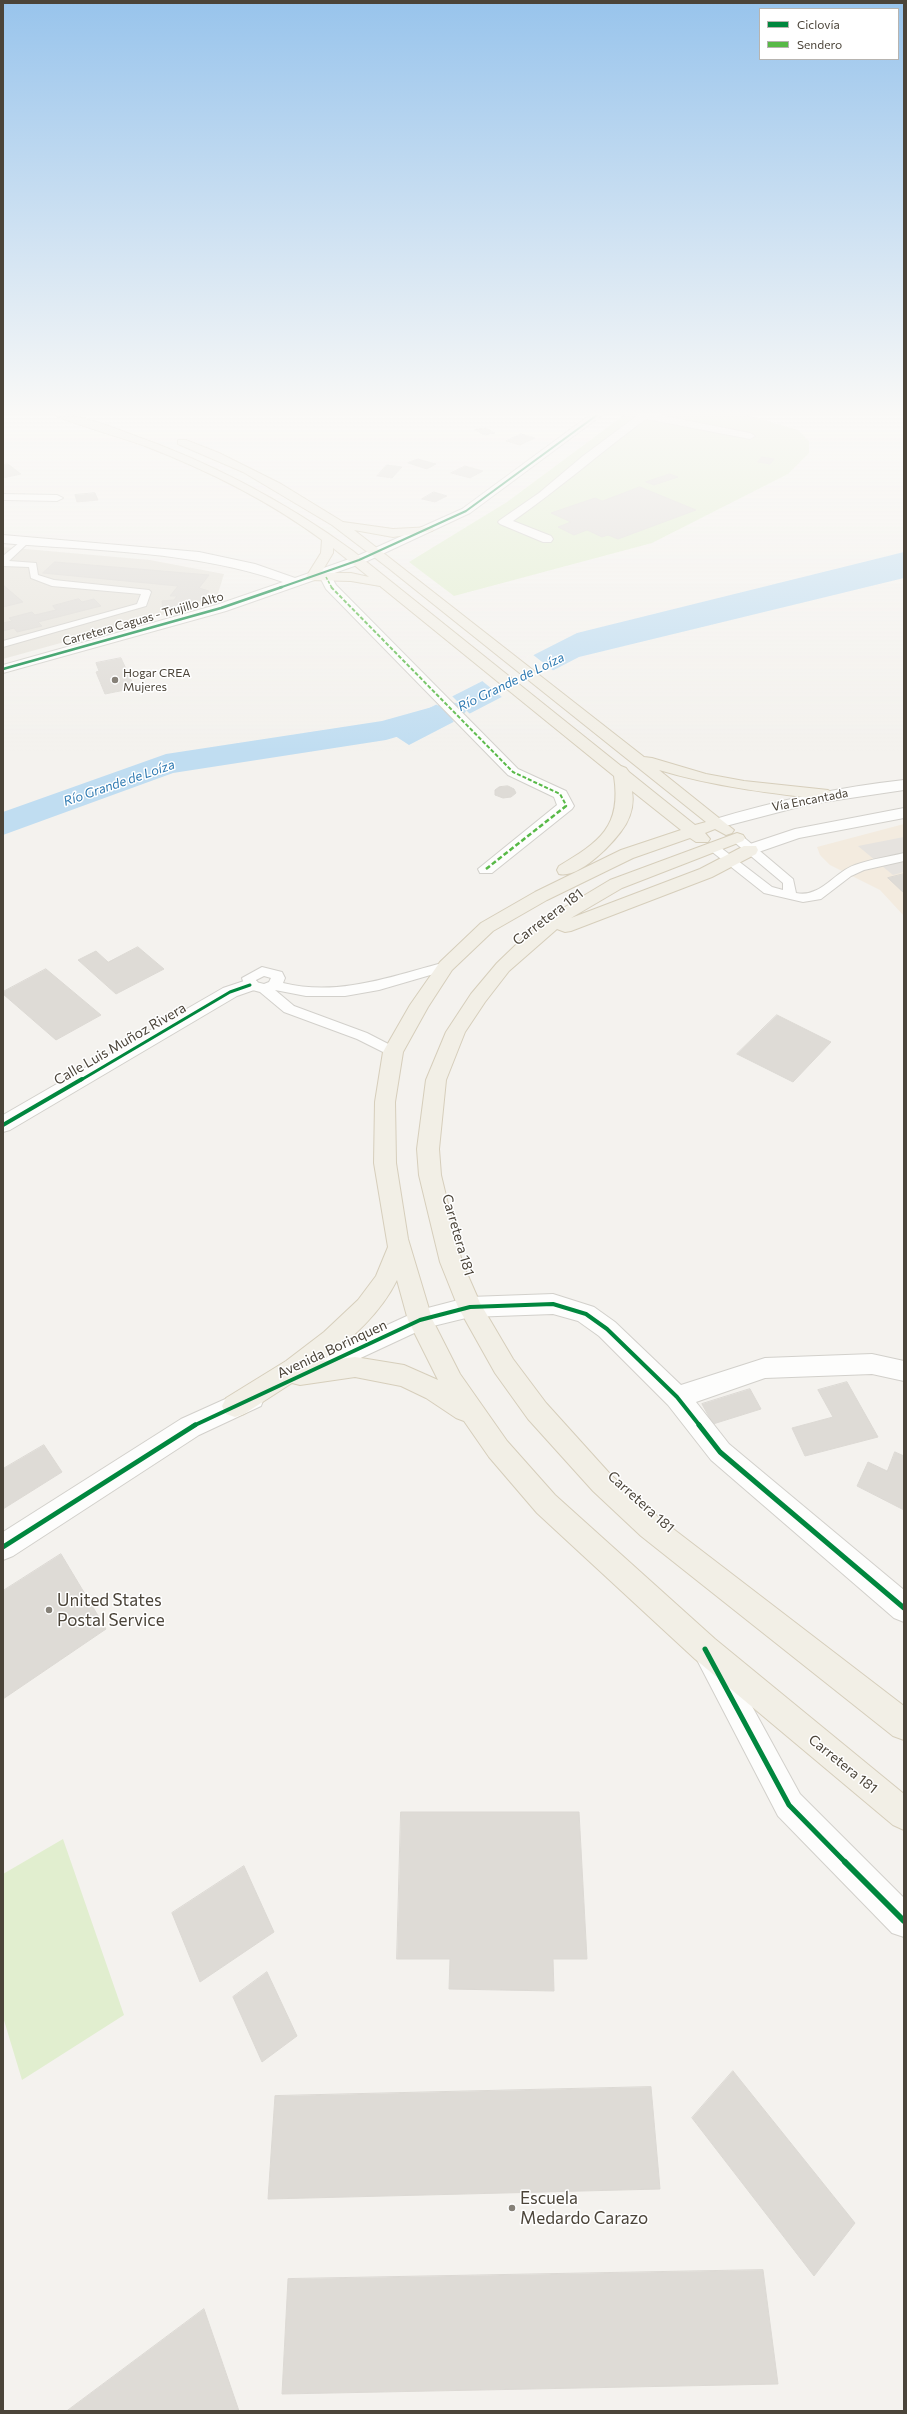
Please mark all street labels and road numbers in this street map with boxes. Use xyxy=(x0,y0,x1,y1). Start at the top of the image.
street label: Carretera Caguas - Trujillo Alto xyxy=(61,589,225,649)
street label: Vía Encantada xyxy=(771,786,849,814)
street label: Carretera 181 xyxy=(509,885,587,949)
street label: Calle Luis Muñoz Rivera xyxy=(51,999,189,1089)
street label: Carretera 181 xyxy=(438,1192,478,1278)
street label: Avenida Borinquen xyxy=(274,1316,390,1382)
street label: Carretera 181 xyxy=(604,1468,678,1536)
street label: Carretera 181 xyxy=(805,1731,881,1797)

